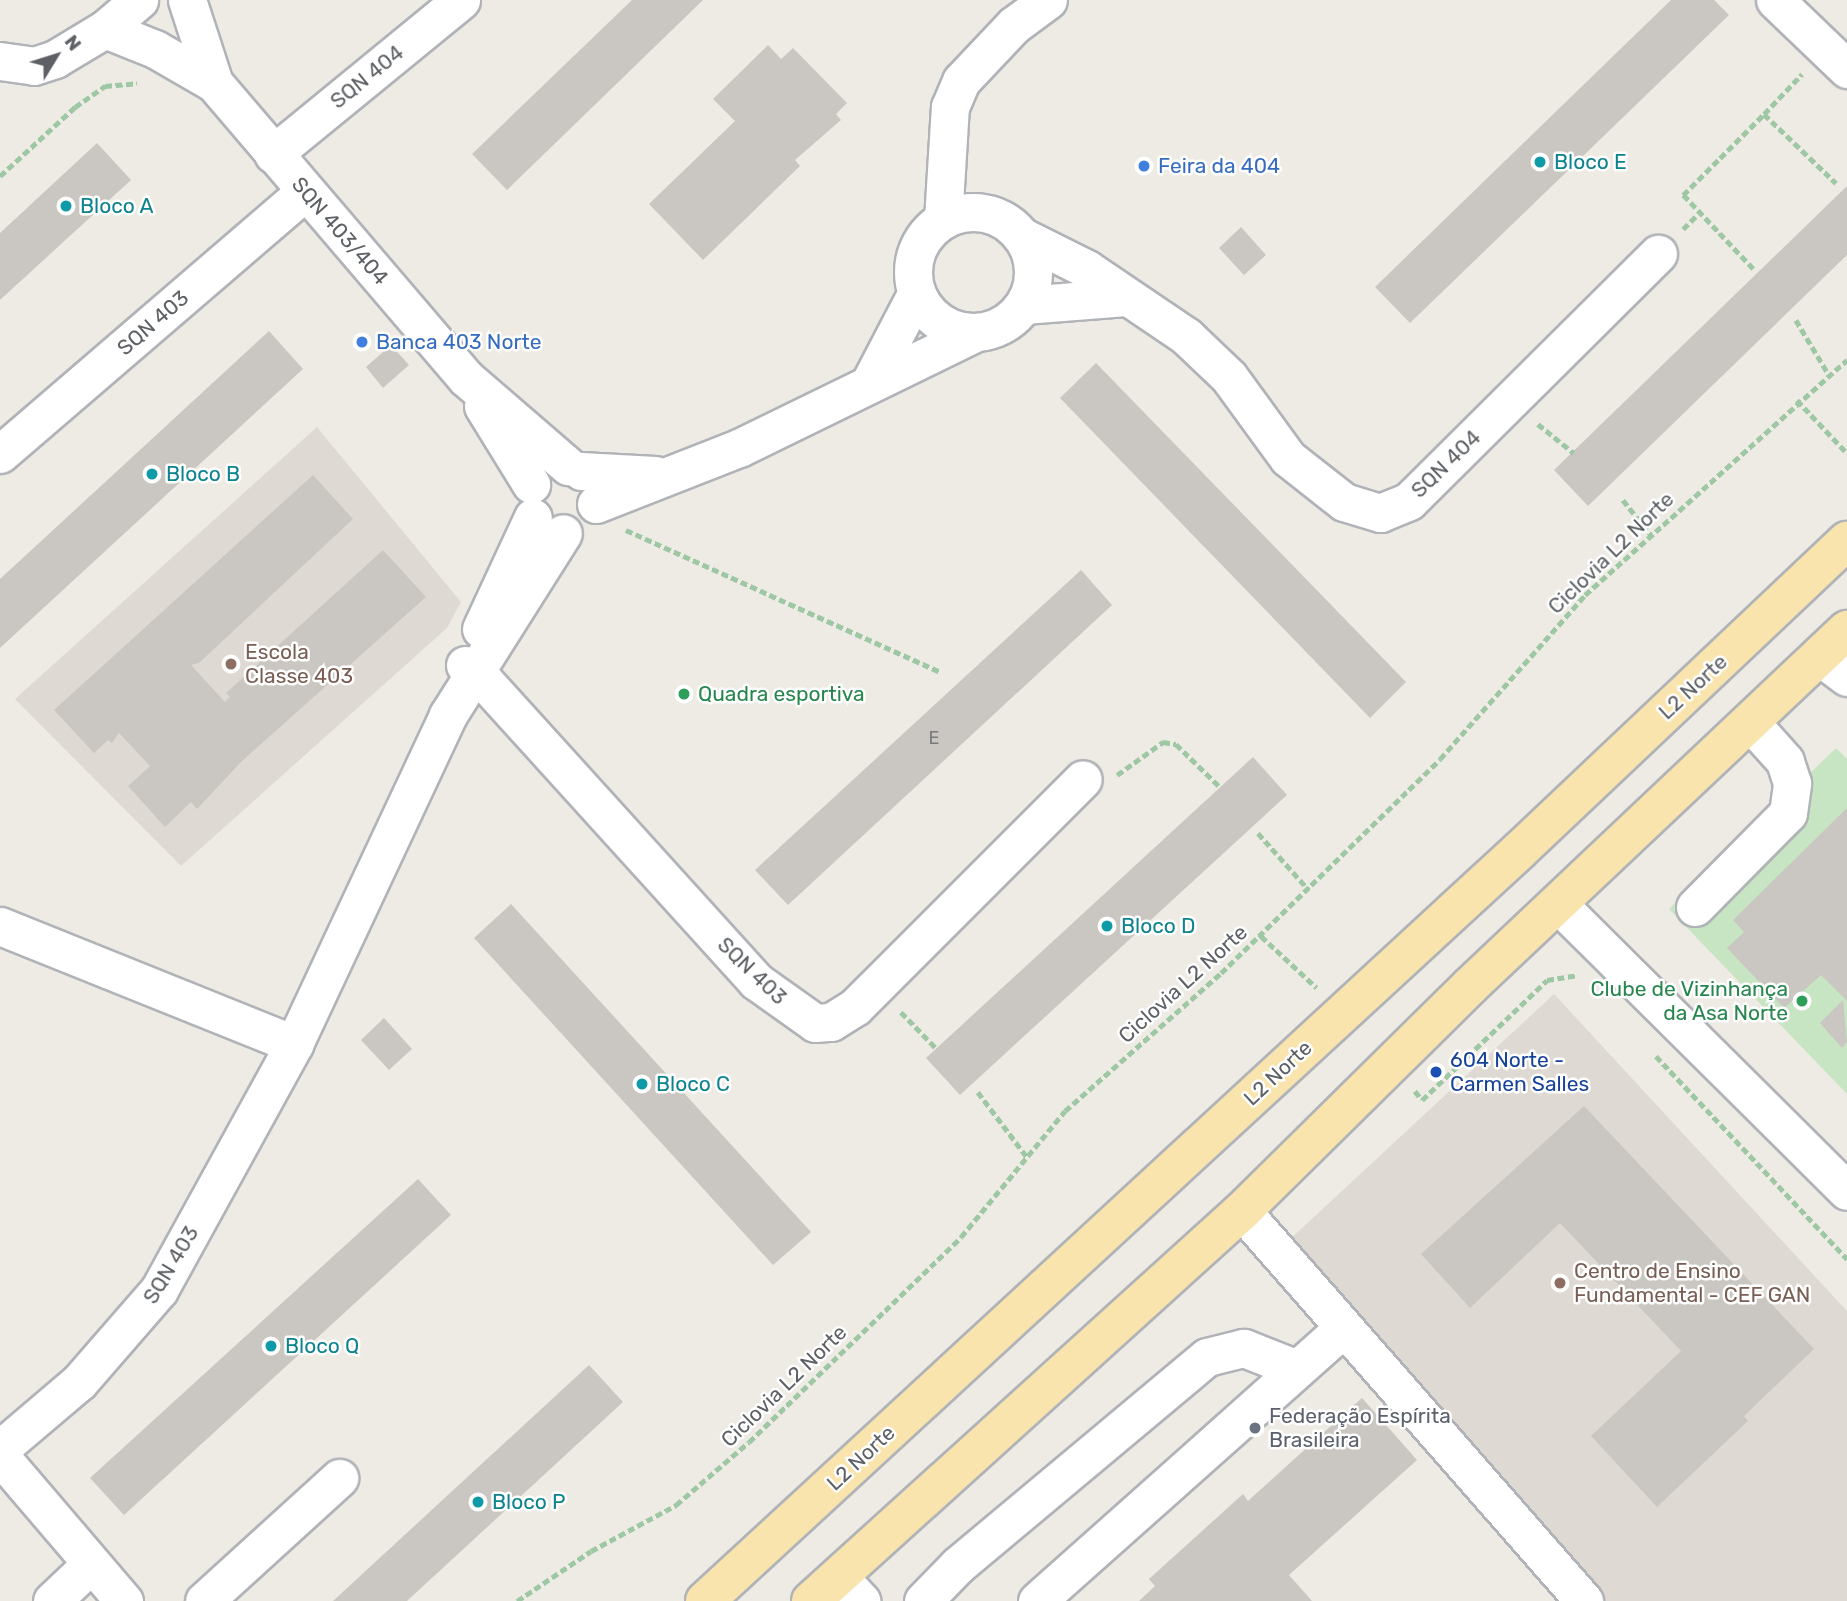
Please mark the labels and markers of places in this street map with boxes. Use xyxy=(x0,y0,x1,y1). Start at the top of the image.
place label: Bloco E xyxy=(1554,149,1627,175)
place label: Feira da 404 xyxy=(1158,153,1280,179)
marker: Bloco E xyxy=(1532,154,1548,170)
marker: Feira da 404 xyxy=(1136,158,1152,174)
place label: Bloco A xyxy=(80,193,154,219)
marker: Bloco A xyxy=(58,198,74,214)
place label: Banca 403 Norte xyxy=(376,329,541,355)
marker: Banca 403 Norte xyxy=(354,334,370,350)
place label: Bloco B xyxy=(166,461,240,487)
marker: Bloco B xyxy=(144,466,160,482)
place label: Escola Classe 403 xyxy=(245,639,353,689)
marker: Escola Classe 403 xyxy=(223,656,239,672)
place label: Quadra esportiva xyxy=(698,681,865,707)
marker: Quadra esportiva xyxy=(676,686,692,702)
place label: Bloco D xyxy=(1121,913,1195,939)
marker: Bloco D xyxy=(1099,918,1115,934)
place label: Clube de Vizinhança da Asa Norte xyxy=(1590,976,1788,1026)
marker: Clube de Vizinhança da Asa Norte xyxy=(1794,993,1810,1009)
place label: 604 Norte - Carmen Salles xyxy=(1450,1047,1589,1097)
marker: 604 Norte - Carmen Salles xyxy=(1428,1064,1444,1080)
place label: Bloco C xyxy=(656,1071,730,1097)
marker: Bloco C xyxy=(634,1076,650,1092)
place label: Centro de Ensino Fundamental - CEF GAN xyxy=(1574,1258,1811,1308)
marker: Centro de Ensino Fundamental - CEF GAN xyxy=(1552,1275,1568,1291)
place label: Bloco Q xyxy=(285,1333,359,1359)
marker: Bloco Q xyxy=(263,1338,279,1354)
place label: Federação Espírita Brasileira xyxy=(1269,1403,1451,1453)
marker: Federação Espírita Brasileira xyxy=(1247,1420,1263,1436)
place label: Bloco P xyxy=(492,1489,565,1515)
marker: Bloco P xyxy=(470,1494,486,1510)

